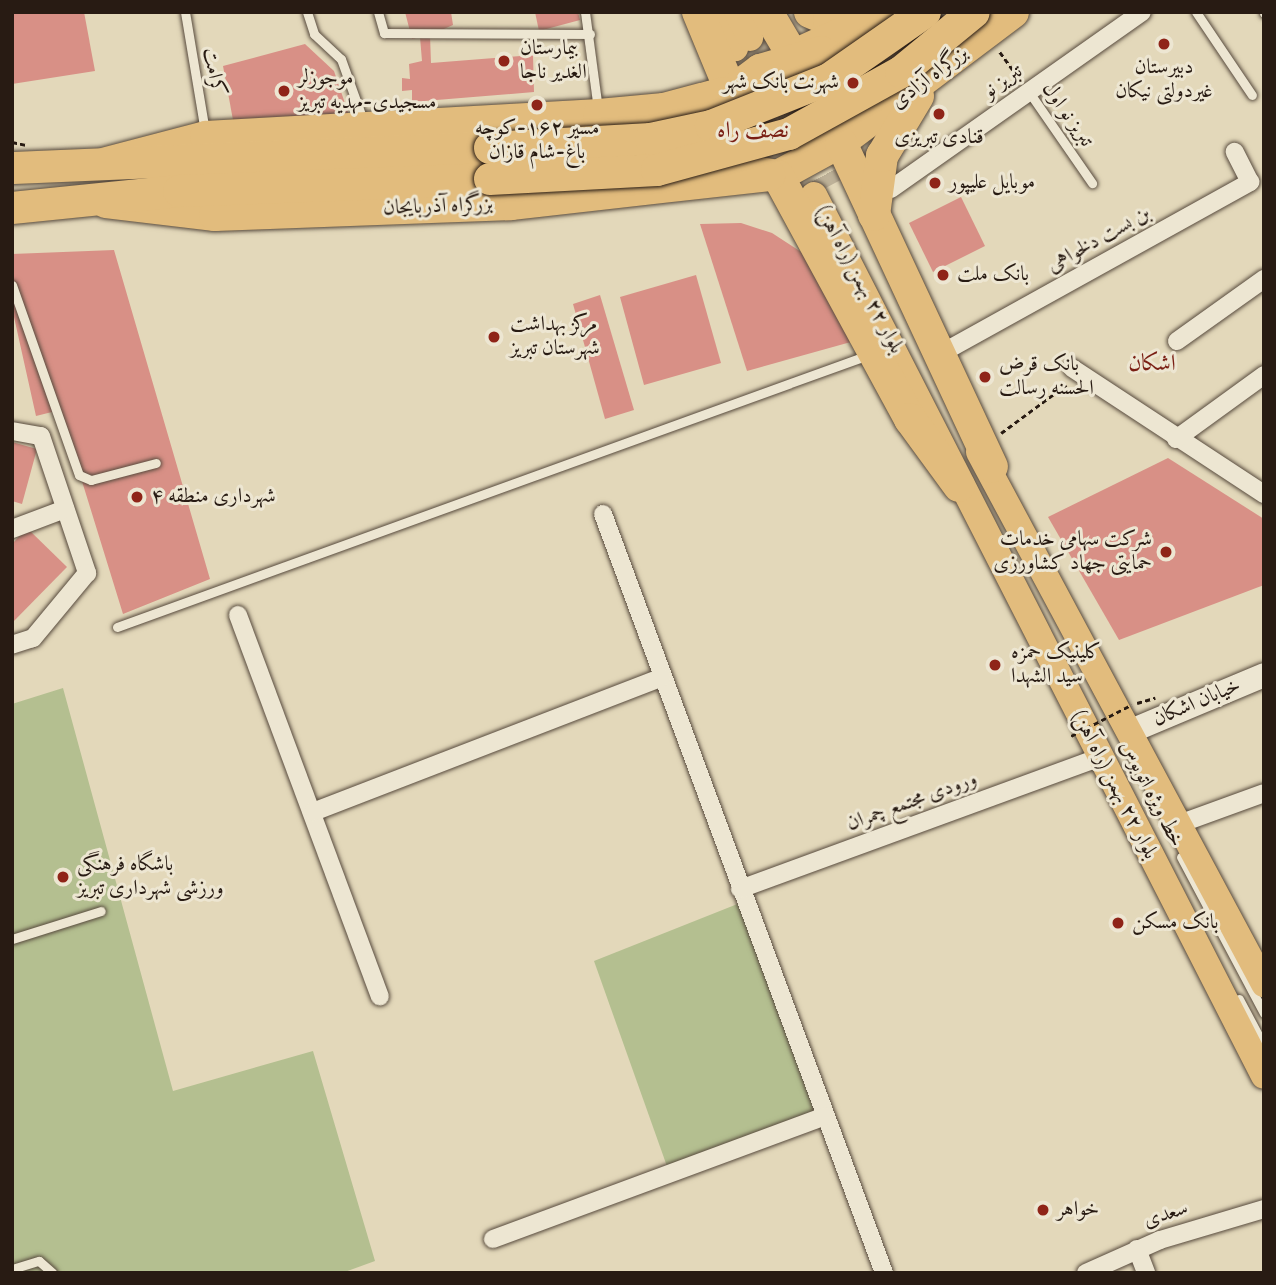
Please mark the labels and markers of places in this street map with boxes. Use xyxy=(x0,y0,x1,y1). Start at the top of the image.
place label: بیمارستان الغدیر ناجا xyxy=(520,36,587,86)
marker: دبیرستان غیردولتی نیکان xyxy=(1156,36,1172,52)
marker: بیمارستان الغدیر ناجا xyxy=(494,51,514,71)
place label: دبیرستان غیردولتی نیکان xyxy=(1115,55,1213,105)
place label: موجوزلر مسجیدی-مهدیه تبریز xyxy=(298,66,436,116)
place label: شهرنت بانک شهر xyxy=(723,70,839,96)
marker: شهرنت بانک شهر xyxy=(845,75,861,91)
marker: موجوزلر مسجیدی-مهدیه تبریز xyxy=(276,83,292,99)
marker: مسیر ۱۶۲-کوچه باغ-شام قازان xyxy=(529,97,545,113)
marker: قنادی تبریزی xyxy=(931,106,947,122)
place label: مسیر ۱۶۲-کوچه باغ-شام قازان xyxy=(475,116,599,166)
place label: قنادی تبریزی xyxy=(894,125,984,151)
place label: موبایل علیپور xyxy=(949,170,1035,196)
marker: موبایل علیپور xyxy=(927,175,943,191)
place label: بانک ملت xyxy=(957,262,1029,288)
marker: بانک ملت xyxy=(935,267,951,283)
place label: مرکز بهداشت شهرستان تبریز xyxy=(510,312,600,362)
marker: مرکز بهداشت شهرستان تبریز xyxy=(484,327,504,347)
place label: بانک قرض الحسنه رسالت xyxy=(999,352,1094,402)
marker: بانک قرض الحسنه رسالت xyxy=(977,369,993,385)
place label: شهرداری منطقه ۴ xyxy=(151,484,276,510)
marker: شهرداری منطقه ۴ xyxy=(129,489,145,505)
place label: شرکت سهامی خدمات حمایتی جهاد کشاورزی xyxy=(993,527,1152,577)
marker: شرکت سهامی خدمات حمایتی جهاد کشاورزی xyxy=(1158,544,1174,560)
place label: کلینیک حمزه سید الشهدا xyxy=(1011,640,1101,690)
marker: کلینیک حمزه سید الشهدا xyxy=(985,655,1005,675)
place label: باشگاه فرهنگی ورزشی شهرداری تبریز xyxy=(77,852,224,902)
marker: باشگاه فرهنگی ورزشی شهرداری تبریز xyxy=(55,869,71,885)
place label: بانک مسکن xyxy=(1132,910,1219,936)
marker: بانک مسکن xyxy=(1110,915,1126,931)
place label: خواهر xyxy=(1057,1197,1099,1223)
marker: خواهر xyxy=(1035,1202,1051,1218)

